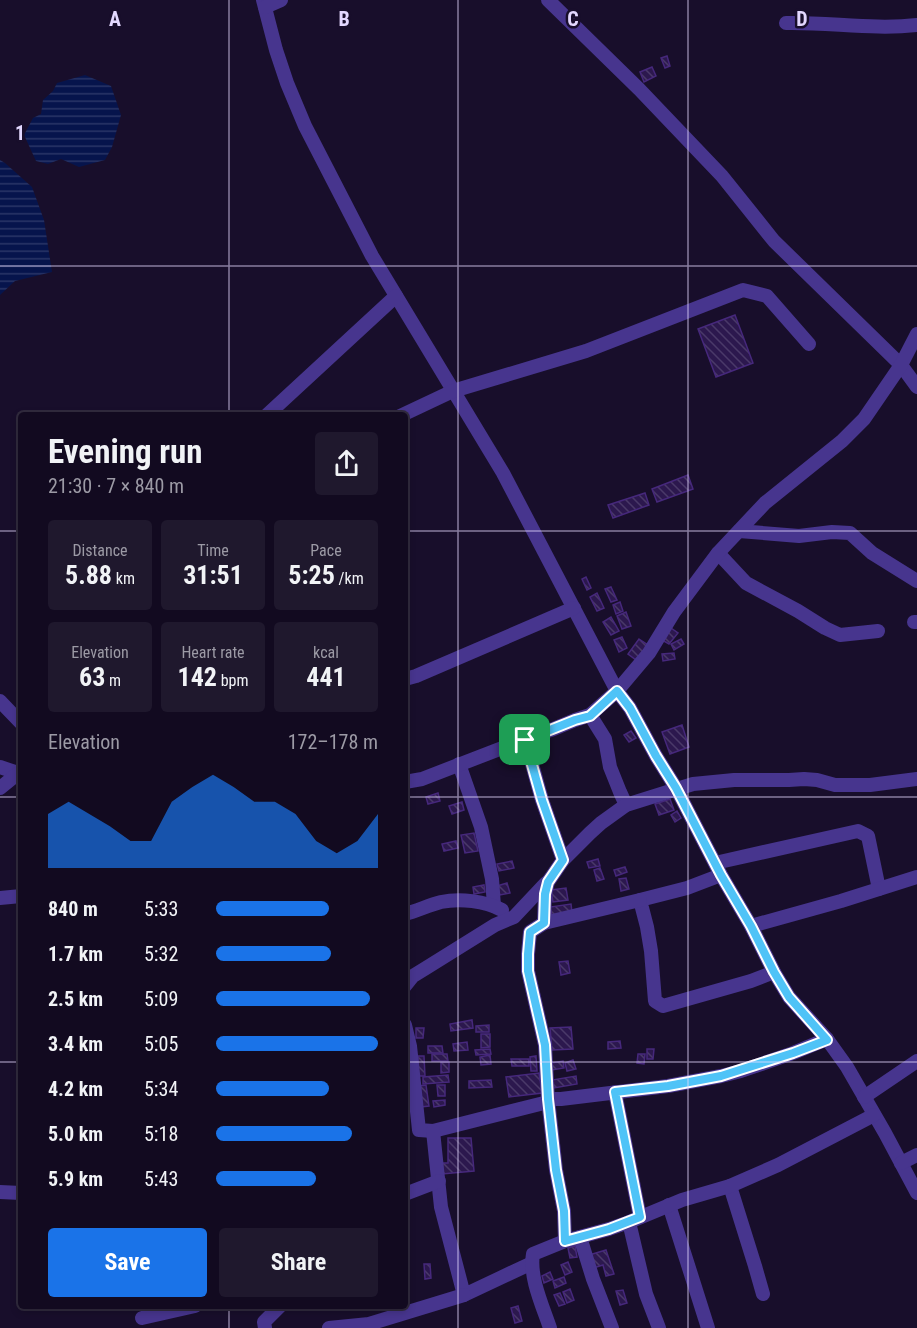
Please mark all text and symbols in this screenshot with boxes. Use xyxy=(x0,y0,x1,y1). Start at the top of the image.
text: A xyxy=(109,7,121,31)
text: B xyxy=(338,7,350,31)
text: C xyxy=(567,7,579,31)
text: D xyxy=(796,7,808,31)
text: 1 xyxy=(15,121,25,145)
text: Evening run xyxy=(48,432,203,471)
button: share xyxy=(315,432,378,495)
text: 21:30 · 7 × 840 m xyxy=(48,474,184,498)
text: Distance xyxy=(72,541,128,560)
text: Time xyxy=(197,541,229,560)
text: Pace xyxy=(310,541,342,560)
text: 5.88 xyxy=(65,560,112,590)
text: 31:51 xyxy=(183,560,243,590)
text: 5:25 xyxy=(288,560,335,590)
text: km xyxy=(112,569,135,588)
text: /km xyxy=(335,569,364,588)
text: Elevation xyxy=(71,643,129,662)
text: Heart rate xyxy=(181,643,245,662)
text: kcal xyxy=(313,643,339,662)
text: 63 xyxy=(79,662,105,692)
text: 142 xyxy=(178,662,217,692)
text: 441 xyxy=(306,662,346,692)
text: m xyxy=(105,671,121,690)
text: bpm xyxy=(217,671,248,690)
pin xyxy=(499,714,550,765)
icon: arrive xyxy=(508,723,541,756)
text: Elevation xyxy=(48,730,120,754)
text: 172–178 m xyxy=(288,730,378,754)
text: 840 m xyxy=(48,897,98,921)
text: 5:33 xyxy=(144,897,178,921)
text: 1.7 km xyxy=(48,942,103,966)
text: 5:32 xyxy=(144,942,178,966)
text: 2.5 km xyxy=(48,987,103,1011)
text: 5:09 xyxy=(144,987,178,1011)
text: 3.4 km xyxy=(48,1032,103,1056)
text: 5:05 xyxy=(144,1032,178,1056)
text: 4.2 km xyxy=(48,1077,103,1101)
text: 5:34 xyxy=(144,1077,178,1101)
text: 5.0 km xyxy=(48,1122,103,1146)
text: 5:18 xyxy=(144,1122,178,1146)
text: 5.9 km xyxy=(48,1167,103,1191)
text: 5:43 xyxy=(144,1167,178,1191)
button: Save xyxy=(48,1228,207,1297)
button: Share xyxy=(219,1228,378,1297)

